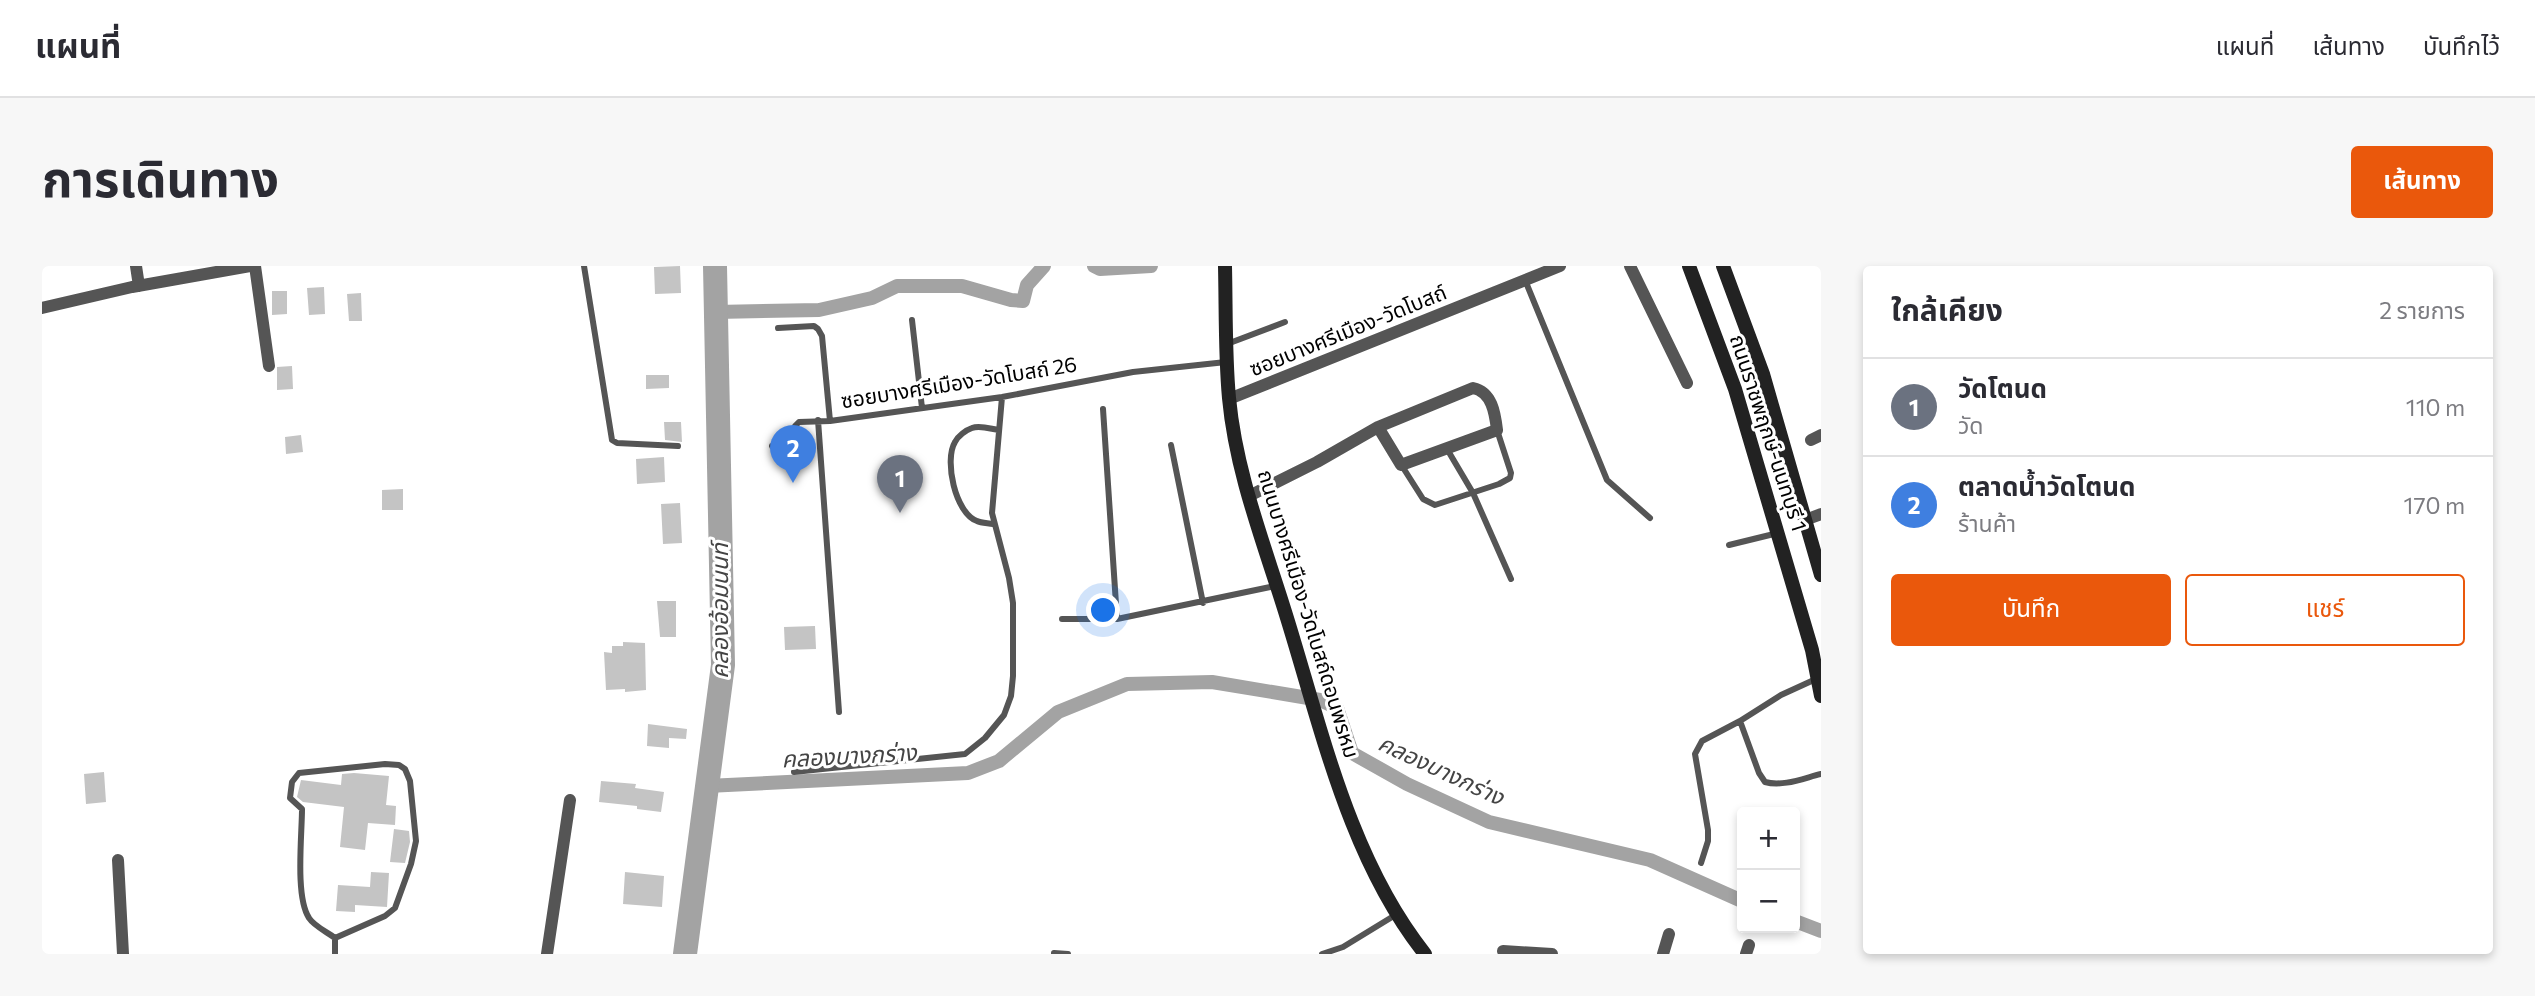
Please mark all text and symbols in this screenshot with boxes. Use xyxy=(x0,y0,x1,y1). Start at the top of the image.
text: แผนที่ xyxy=(35,24,121,65)
text: แผนที่ xyxy=(2216,31,2274,60)
text: เส้นทาง xyxy=(2312,31,2385,60)
text: บันทึกไว้ xyxy=(2423,31,2500,60)
button: เส้นทาง xyxy=(2351,146,2493,218)
text: การเดินทาง xyxy=(42,147,279,207)
street label: ซอยบางศรีเมือง-วัดโบสถ์ xyxy=(1245,279,1450,381)
text: ใกล้เคียง xyxy=(1891,290,2003,327)
text: 2 รายการ xyxy=(2379,296,2465,324)
street label: ถนนราชพฤกษ์-นนทบุรี 1 xyxy=(1724,331,1813,535)
street label: ซอยบางศรีเมือง-วัดโบสถ์ 26 xyxy=(839,351,1079,413)
text: วัดโตนด xyxy=(1958,372,2047,403)
text: 1 xyxy=(1909,393,1919,421)
text: 110 m xyxy=(2406,393,2465,421)
text: วัด xyxy=(1958,411,1983,439)
pin: 2 xyxy=(770,425,816,483)
pin: 1 xyxy=(877,455,923,513)
street label: ถนนบางศรีเมือง-วัดโบสถ์ดอนพรหม xyxy=(1254,466,1365,761)
text: ตลาดน้ำวัดโตนด xyxy=(1958,470,2135,501)
text: 2 xyxy=(1907,491,1921,519)
text: 170 m xyxy=(2404,491,2465,519)
text: ร้านค้า xyxy=(1958,509,2016,537)
water label: คลองอ้อมนนท์ xyxy=(705,539,733,679)
button: บันทึก xyxy=(1891,574,2171,646)
button: แชร์ xyxy=(2185,574,2465,646)
your location xyxy=(1086,593,1120,627)
water label: คลองบางกร่าง xyxy=(1374,728,1510,811)
water label: คลองบางกร่าง xyxy=(781,737,919,773)
map controls xyxy=(1737,807,1800,933)
button: + xyxy=(1737,807,1800,870)
button: − xyxy=(1737,870,1800,933)

